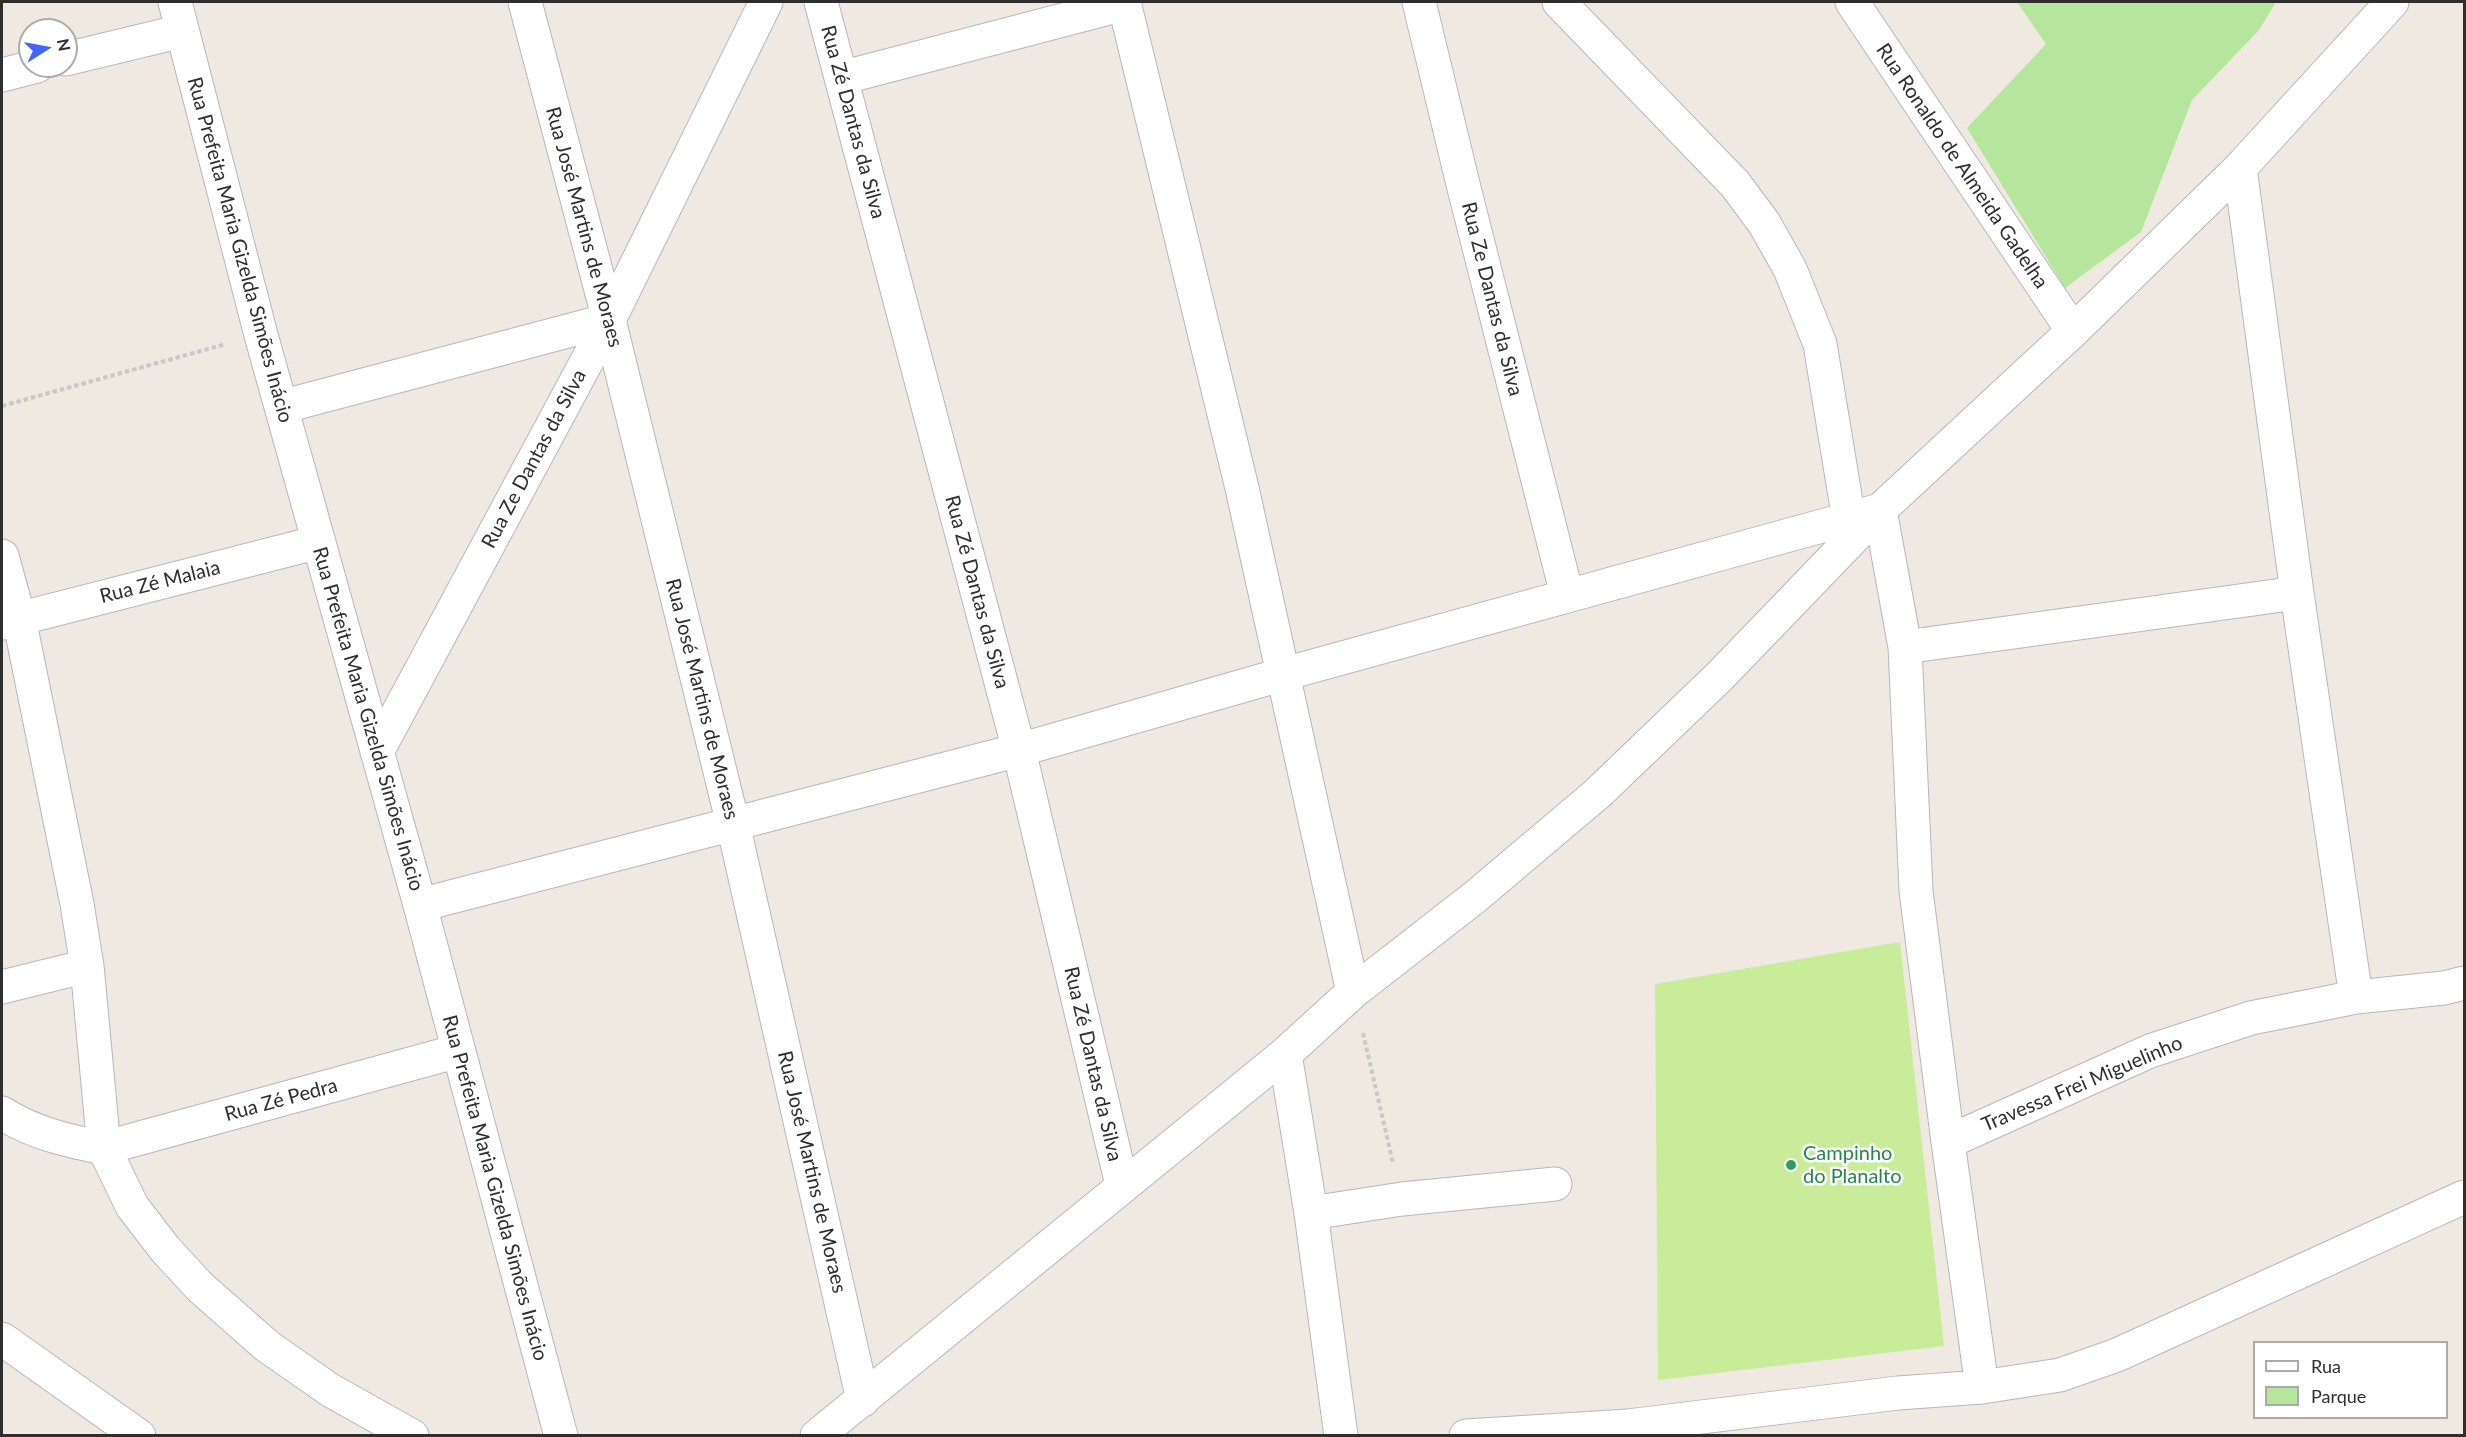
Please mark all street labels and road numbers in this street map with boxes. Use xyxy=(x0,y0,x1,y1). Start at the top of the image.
street label: Rua Zé Dantas da Silva xyxy=(816,23,890,221)
street label: Rua Ronaldo de Almeida Gadelha xyxy=(1871,39,2053,293)
street label: Rua Prefeita Maria Gizelda Simões Inácio xyxy=(182,75,298,425)
street label: Rua José Martins de Moraes xyxy=(540,104,628,350)
street label: Rua Ze Dantas da Silva xyxy=(1456,200,1528,398)
street label: Rua Ze Dantas da Silva xyxy=(477,366,591,552)
street label: Rua Zé Dantas da Silva xyxy=(940,493,1014,691)
street label: Rua Prefeita Maria Gizelda Simões Inácio xyxy=(307,544,429,894)
street label: Rua Zé Malaia xyxy=(97,555,223,609)
street label: Rua José Martins de Moraes xyxy=(660,576,744,822)
street label: Rua Zé Dantas da Silva xyxy=(1059,964,1127,1164)
street label: Rua Prefeita Maria Gizelda Simões Inácio xyxy=(437,1013,553,1363)
street label: Travessa Frei Miguelinho xyxy=(1978,1031,2186,1137)
street label: Rua José Martins de Moraes xyxy=(772,1049,852,1295)
street label: Rua Zé Pedra xyxy=(222,1073,340,1127)

